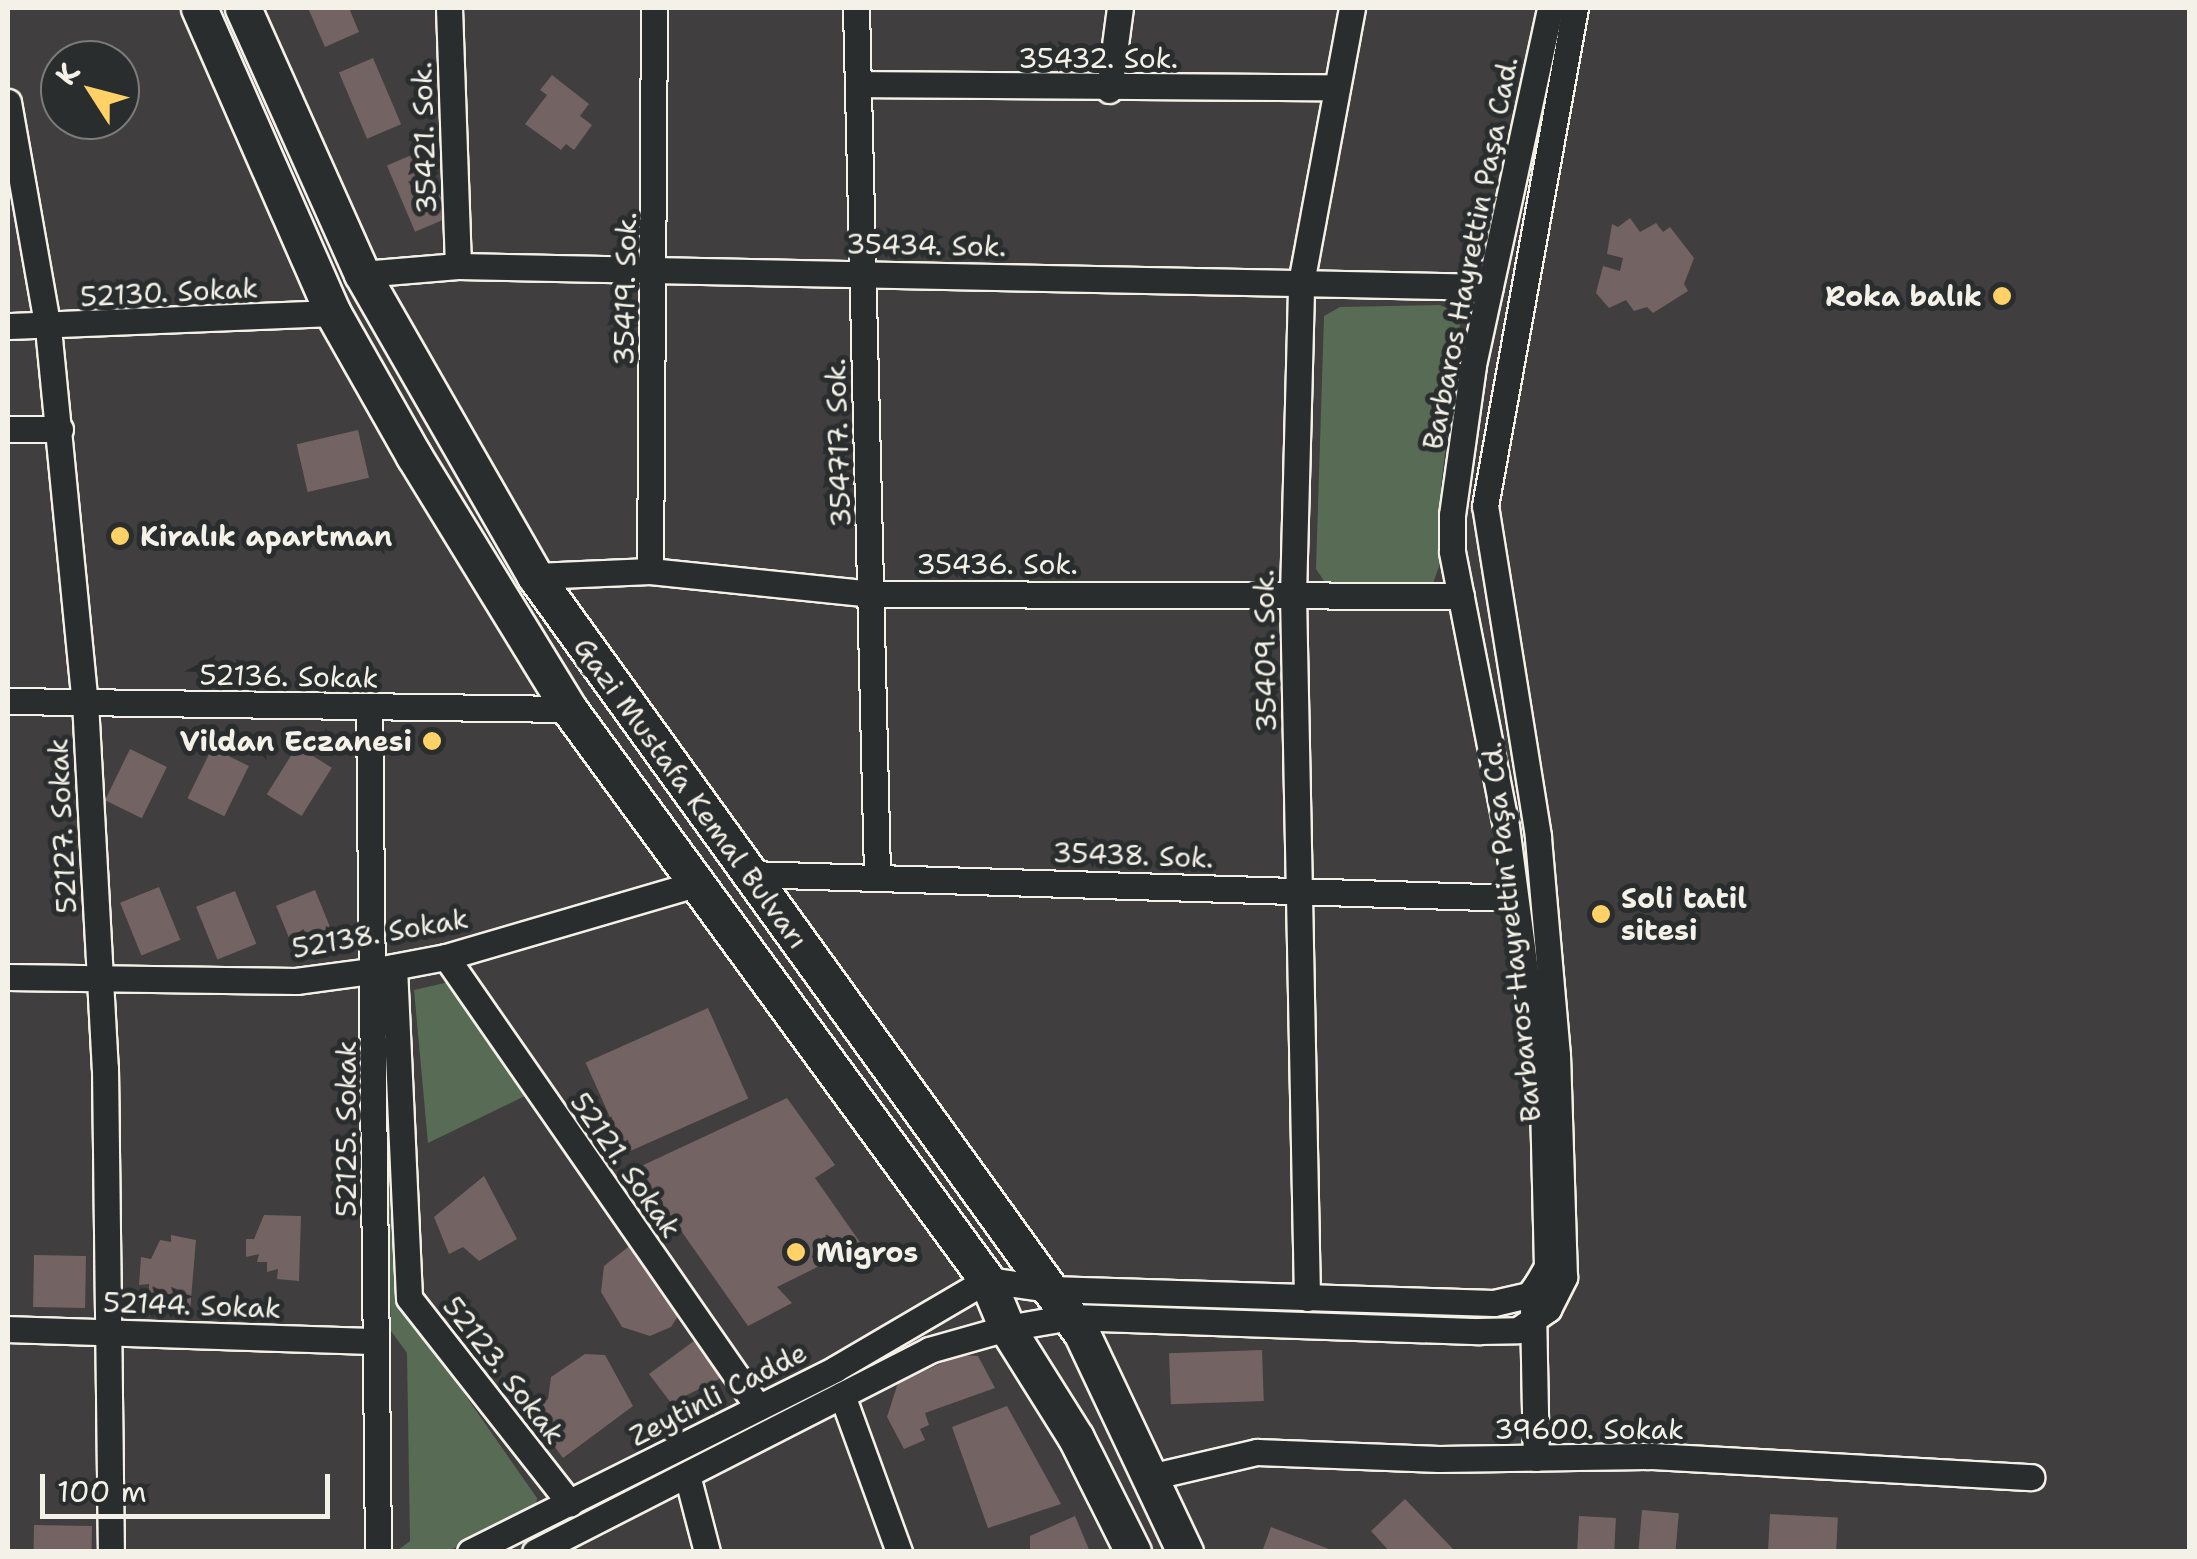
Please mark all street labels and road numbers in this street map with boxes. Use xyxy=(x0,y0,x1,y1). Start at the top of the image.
street label: 35432. Sok. xyxy=(1018,41,1178,75)
street label: Barbaros Hayrettin Paşa Cad. xyxy=(1415,54,1525,452)
street label: 35421. Sok. xyxy=(405,61,443,215)
street label: 35419. Sok. xyxy=(607,212,643,366)
street label: 35434. Sok. xyxy=(846,227,1006,263)
street label: 52130. Sokak xyxy=(79,271,259,313)
street label: 354717. Sok. xyxy=(818,358,858,528)
street label: 35436. Sok. xyxy=(916,547,1078,581)
street label: 35409. Sok. xyxy=(1247,569,1283,733)
street label: Gazi Mustafa Kemal Bulvarı xyxy=(567,631,815,955)
street label: 52136. Sokak xyxy=(199,658,379,694)
street label: 52127. Sokak xyxy=(41,737,83,915)
street label: Barbaros Hayrettin Paşa Cd. xyxy=(1474,740,1548,1124)
street label: 35438. Sok. xyxy=(1052,835,1214,875)
street label: 52138. Sokak xyxy=(289,901,471,965)
street label: 52125. Sokak xyxy=(329,1041,363,1217)
street label: 52121. Sokak xyxy=(564,1086,688,1244)
street label: 52144. Sokak xyxy=(102,1285,282,1325)
street label: 52123. Sokak xyxy=(436,1290,572,1450)
street label: Zeytinli Cadde xyxy=(624,1335,812,1453)
street label: 39600. Sokak xyxy=(1494,1412,1684,1446)

